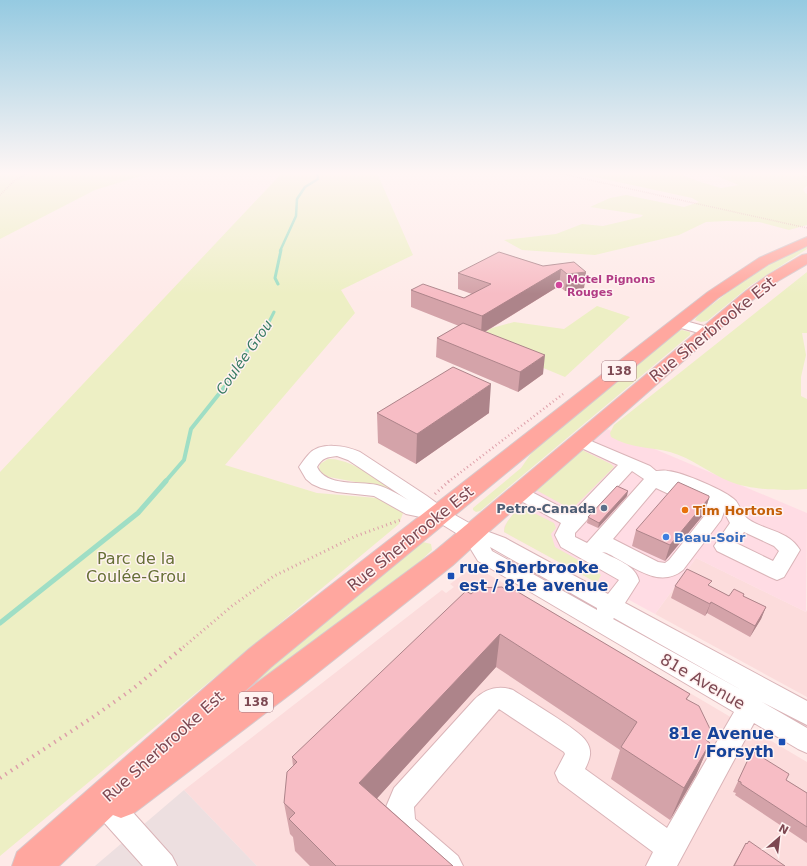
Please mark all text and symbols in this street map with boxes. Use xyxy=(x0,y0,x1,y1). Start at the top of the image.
place label: Motel Pignons Rouges xyxy=(567,273,656,299)
street label: Rue Sherbrooke Est xyxy=(646,273,779,386)
marker: Motel Pignons Rouges xyxy=(554,280,564,290)
water label: Coulée Grou xyxy=(213,317,276,397)
road number: 138 xyxy=(602,361,636,381)
street label: Rue Sherbrooke Est xyxy=(344,482,477,595)
place label: Petro-Canada xyxy=(496,501,596,516)
marker: Petro-Canada xyxy=(599,503,609,513)
place label: Tim Hortons xyxy=(693,503,783,518)
marker: Tim Hortons xyxy=(680,505,690,515)
place label: Beau-Soir xyxy=(674,530,746,545)
marker: Beau-Soir xyxy=(661,532,671,542)
park label: Parc de la Coulée-Grou xyxy=(86,549,186,586)
place label: rue Sherbrooke est / 81e avenue xyxy=(459,558,609,595)
marker: rue Sherbrooke est / 81e avenue xyxy=(446,571,456,581)
street label: 81e Avenue xyxy=(657,650,749,713)
street label: Rue Sherbrooke Est xyxy=(99,687,228,806)
road number: 138 xyxy=(239,692,273,712)
place label: 81e Avenue / Forsyth xyxy=(669,724,774,761)
marker: 81e Avenue / Forsyth xyxy=(777,737,787,747)
north arrow xyxy=(759,818,799,858)
text: N xyxy=(776,822,791,838)

